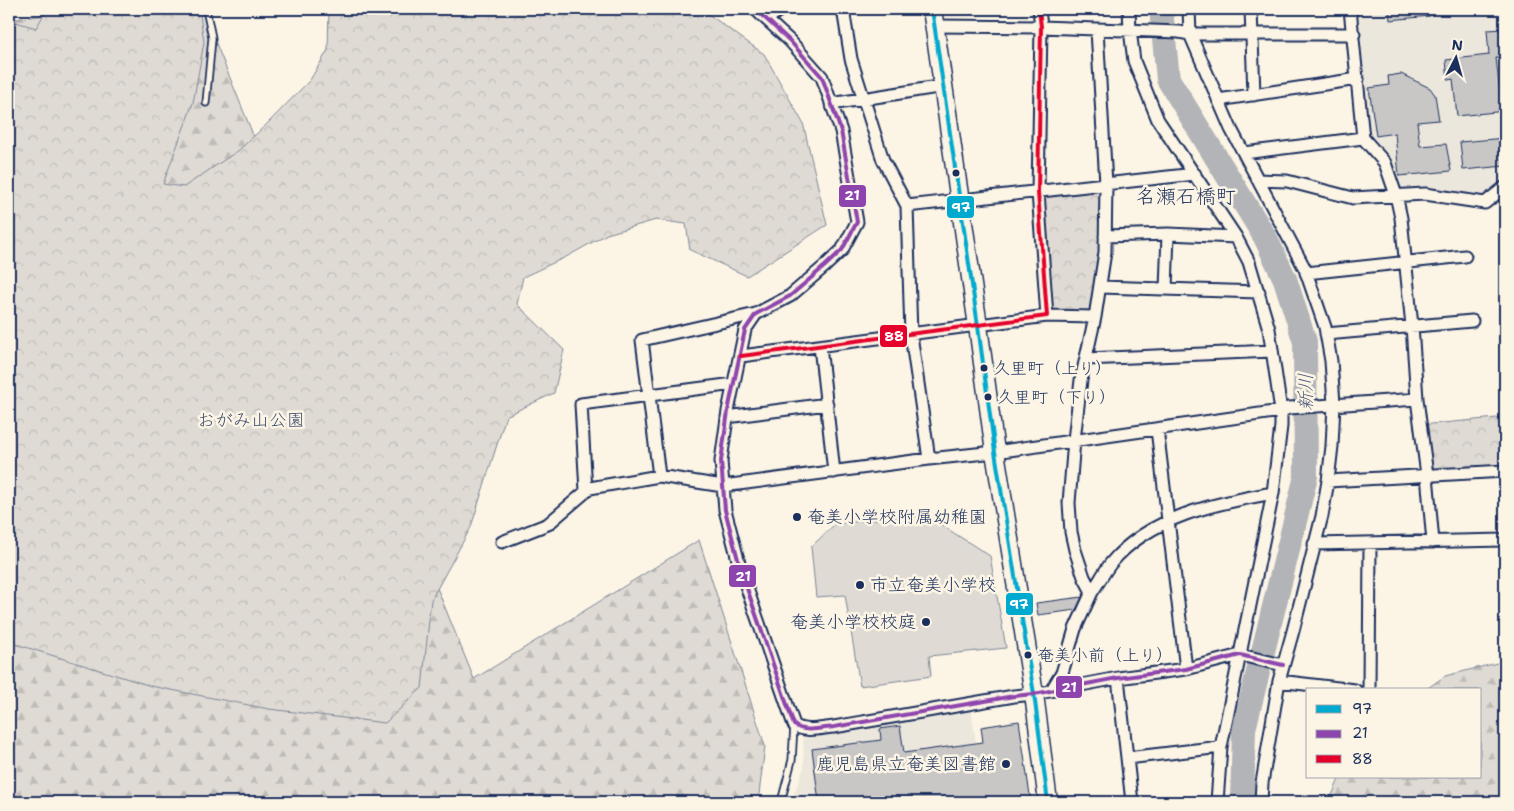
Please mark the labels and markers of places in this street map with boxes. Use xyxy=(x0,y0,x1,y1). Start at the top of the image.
unlabelled marker xyxy=(951,168,961,178)
place label: 久里町（上り） xyxy=(993,357,1112,379)
marker: 久里町（上り） xyxy=(979,363,989,373)
place label: 久里町（下り） xyxy=(997,386,1116,408)
marker: 久里町（下り） xyxy=(983,392,993,402)
place label: 奄美小学校附属幼稚園 xyxy=(807,505,987,529)
marker: 奄美小学校附属幼稚園 xyxy=(791,511,803,523)
place label: 市立奄美小学校 xyxy=(870,573,996,597)
marker: 市立奄美小学校 xyxy=(854,579,866,591)
place label: 奄美小学校校庭 xyxy=(790,610,916,634)
marker: 奄美小学校校庭 xyxy=(920,616,932,628)
place label: 奄美小前（上り） xyxy=(1037,644,1173,666)
marker: 奄美小前（上り） xyxy=(1023,650,1033,660)
place label: 鹿児島県立奄美図書館 xyxy=(816,752,996,776)
marker: 鹿児島県立奄美図書館 xyxy=(1000,758,1012,770)

